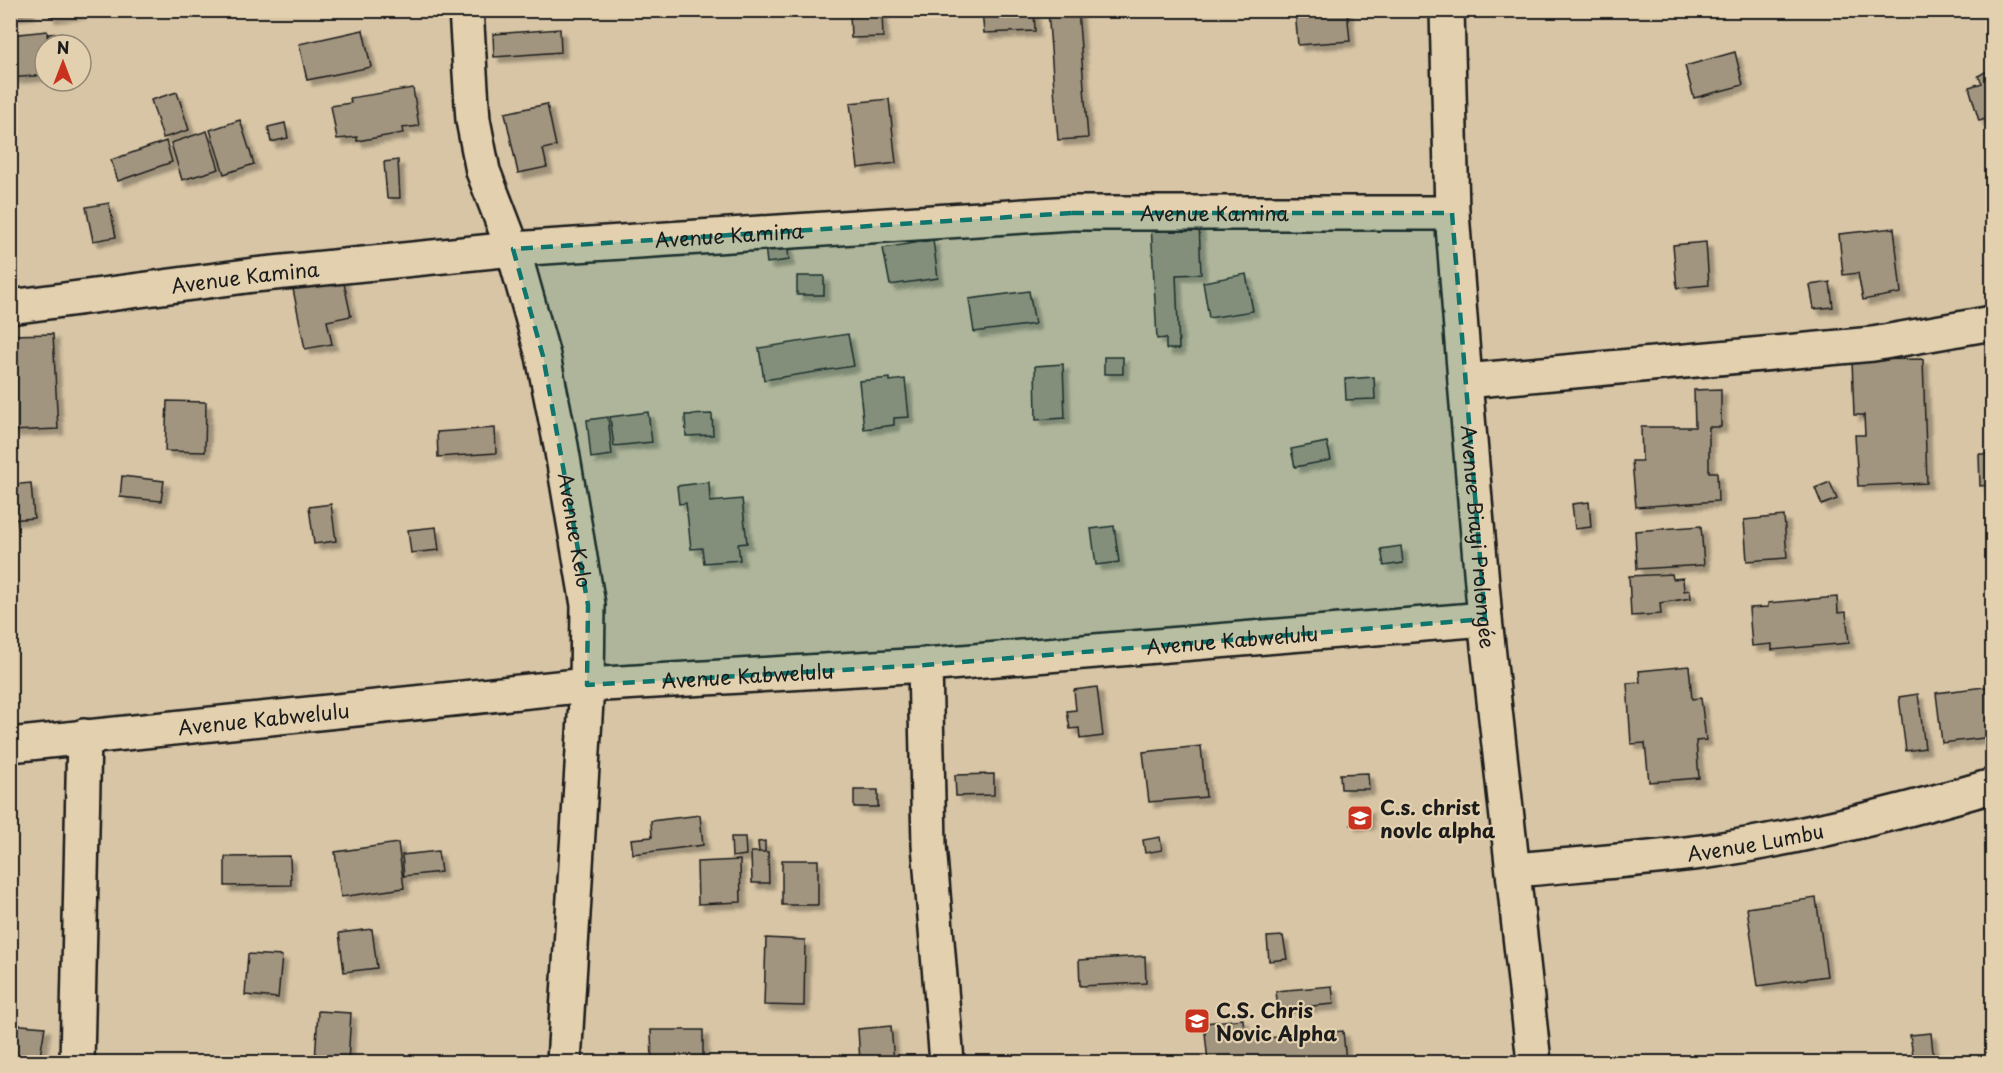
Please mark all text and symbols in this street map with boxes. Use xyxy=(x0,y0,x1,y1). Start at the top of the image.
north arrow xyxy=(33,33,93,93)
text: N xyxy=(57,35,69,59)
street label: Avenue Kamina xyxy=(1140,198,1289,228)
street label: Avenue Kamina xyxy=(654,215,805,255)
street label: Avenue Kamina xyxy=(169,253,321,301)
street label: Avenue Biayi Prolongée xyxy=(1454,424,1503,650)
street label: Avenue Kelo xyxy=(551,470,600,590)
street label: Avenue Kabwelulu xyxy=(1145,618,1319,662)
street label: Avenue Kabwelulu xyxy=(661,655,834,696)
street label: Avenue Kabwelulu xyxy=(176,695,351,742)
place label: C.s. christ novlc alpha xyxy=(1380,792,1496,845)
school or university icon: C.s. christ novlc alpha xyxy=(1345,803,1375,833)
street label: Avenue Lumbu xyxy=(1685,815,1826,869)
place label: C.S. Chris Novic Alpha xyxy=(1216,995,1337,1048)
school or university icon: C.S. Chris Novic Alpha xyxy=(1182,1006,1212,1036)

